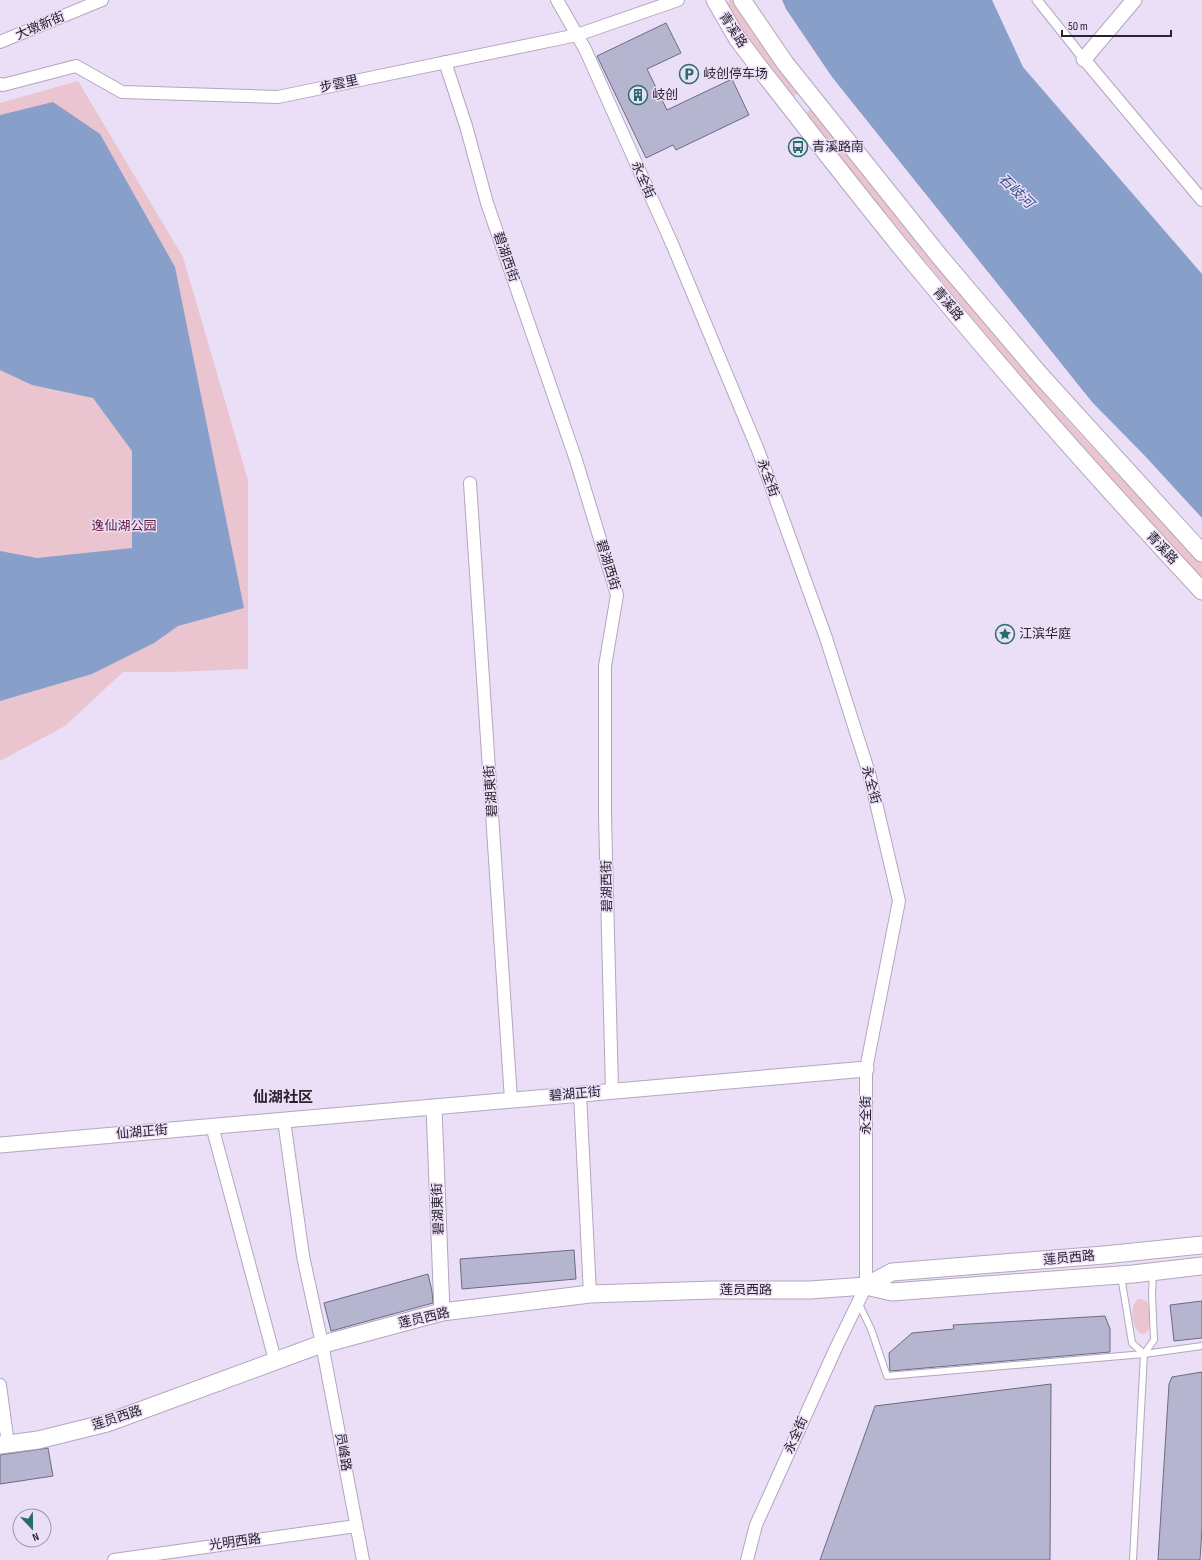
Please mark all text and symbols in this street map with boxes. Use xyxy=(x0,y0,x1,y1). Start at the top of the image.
street label: 大墩新街 xyxy=(13,8,67,44)
street label: 青溪路 xyxy=(716,9,750,51)
scale bar xyxy=(1062,12,1171,38)
text: 50 m xyxy=(1068,19,1088,34)
parking icon: 岐创停车场 xyxy=(678,63,700,85)
place label: 岐创停车场 xyxy=(703,66,768,82)
street label: 步雲里 xyxy=(318,72,360,96)
building icon: 岐创 xyxy=(627,84,649,106)
place label: 岐创 xyxy=(652,87,678,103)
bus stop icon: 青溪路南 xyxy=(787,136,809,158)
place label: 青溪路南 xyxy=(812,139,864,155)
street label: 永全街 xyxy=(628,159,658,201)
water label: 石岐河 xyxy=(995,170,1039,214)
street label: 碧湖西街 xyxy=(490,230,522,284)
street label: 青溪路 xyxy=(929,284,967,324)
street label: 永全街 xyxy=(754,457,782,499)
park label: 逸仙湖公园 xyxy=(91,518,157,534)
street label: 青溪路 xyxy=(1143,528,1181,568)
street label: 碧湖西街 xyxy=(593,538,623,592)
place icon: 江滨华庭 xyxy=(994,623,1016,645)
place label: 江滨华庭 xyxy=(1019,626,1071,642)
street label: 碧湖東街 xyxy=(481,764,501,818)
street label: 永全街 xyxy=(858,764,884,806)
street label: 碧湖西街 xyxy=(599,860,615,912)
street label: 碧湖正街 xyxy=(548,1084,602,1104)
district label: 仙湖社区 xyxy=(253,1088,313,1107)
street label: 永全街 xyxy=(858,1095,874,1135)
street label: 仙湖正街 xyxy=(115,1122,169,1142)
street label: 碧湖東街 xyxy=(429,1183,447,1235)
street label: 莲员西路 xyxy=(1042,1248,1096,1268)
street label: 莲员西路 xyxy=(720,1282,772,1298)
street label: 莲员西路 xyxy=(397,1304,451,1332)
street label: 莲员西路 xyxy=(90,1402,144,1434)
street label: 永全街 xyxy=(781,1414,811,1456)
street label: 员峰路 xyxy=(332,1431,354,1473)
north arrow xyxy=(12,1508,52,1548)
text: N xyxy=(30,1530,41,1544)
street label: 光明西路 xyxy=(208,1530,262,1554)

